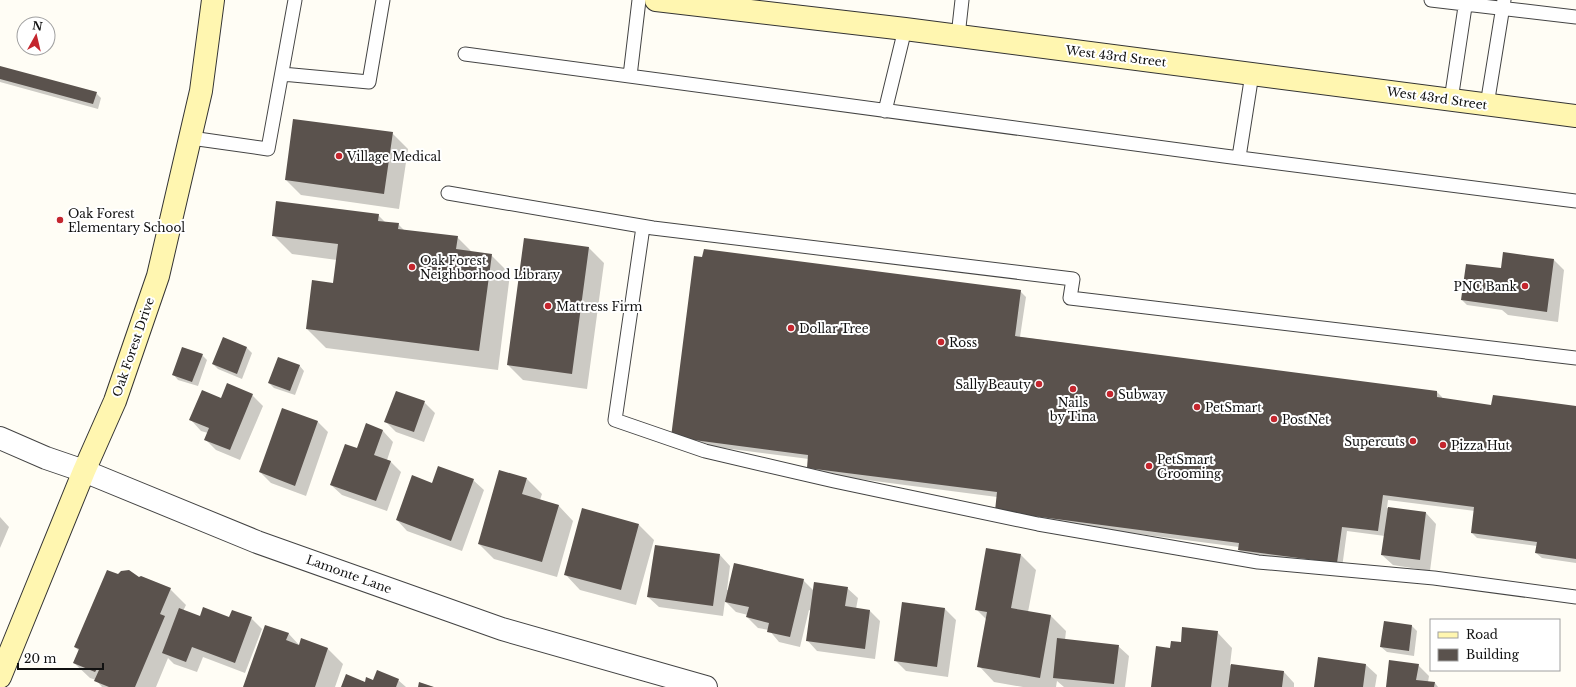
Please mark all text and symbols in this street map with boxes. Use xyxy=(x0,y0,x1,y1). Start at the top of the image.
north arrow xyxy=(16,16,56,56)
text: N xyxy=(31,18,44,34)
street label: West 43rd Street xyxy=(1064,42,1168,70)
street label: West 43rd Street xyxy=(1385,83,1489,113)
place label: Village Medical xyxy=(346,149,441,164)
marker: Village Medical xyxy=(334,151,344,161)
place label: Oak Forest Elementary School xyxy=(68,206,185,235)
marker: Oak Forest Elementary School xyxy=(55,215,65,225)
place label: Oak Forest Neighborhood Library xyxy=(420,253,561,282)
marker: Oak Forest Neighborhood Library xyxy=(407,262,417,272)
place label: PNC Bank xyxy=(1453,279,1518,294)
marker: PNC Bank xyxy=(1520,281,1530,291)
street label: Oak Forest Drive xyxy=(109,295,157,399)
place label: Mattress Firm xyxy=(556,299,642,314)
marker: Mattress Firm xyxy=(543,301,553,311)
place label: Dollar Tree xyxy=(799,321,869,336)
marker: Dollar Tree xyxy=(786,323,796,333)
place label: Ross xyxy=(949,335,977,350)
marker: Ross xyxy=(936,337,946,347)
place label: Sally Beauty xyxy=(955,377,1031,392)
marker: Sally Beauty xyxy=(1034,379,1044,389)
marker: Nails by Tina xyxy=(1068,384,1078,394)
place label: Subway xyxy=(1118,387,1166,402)
marker: Subway xyxy=(1105,389,1115,399)
place label: Nails by Tina xyxy=(1049,395,1096,424)
place label: PetSmart xyxy=(1205,400,1262,415)
marker: PetSmart xyxy=(1192,402,1202,412)
place label: PostNet xyxy=(1282,412,1330,427)
marker: PostNet xyxy=(1269,414,1279,424)
place label: Supercuts xyxy=(1344,434,1405,449)
marker: Supercuts xyxy=(1408,436,1418,446)
place label: Pizza Hut xyxy=(1451,438,1511,453)
marker: Pizza Hut xyxy=(1438,440,1448,450)
place label: PetSmart Grooming xyxy=(1157,452,1222,481)
marker: PetSmart Grooming xyxy=(1144,461,1154,471)
street label: Lamonte Lane xyxy=(304,552,394,596)
legend xyxy=(1430,619,1560,671)
text: Road xyxy=(1466,627,1498,642)
scale bar xyxy=(18,645,103,671)
text: Building xyxy=(1466,647,1520,662)
text: 20 m xyxy=(24,651,56,666)

